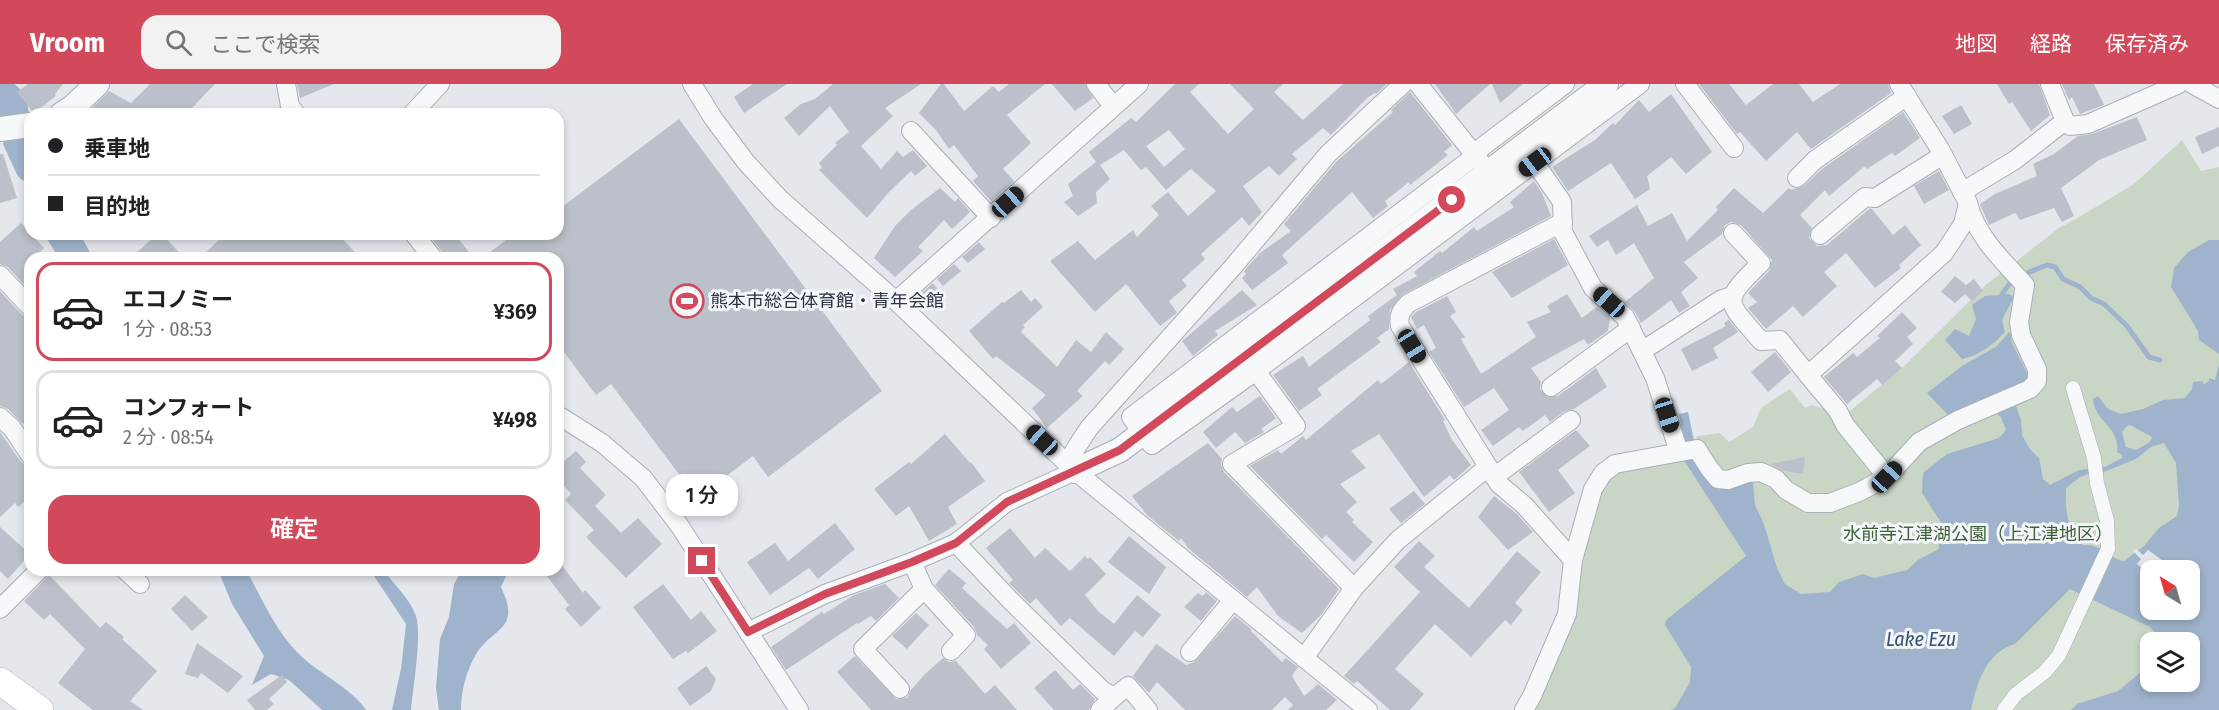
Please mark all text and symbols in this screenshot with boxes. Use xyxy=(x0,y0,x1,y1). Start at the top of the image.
search box xyxy=(141,15,561,69)
text: Vroom xyxy=(30,26,105,59)
icon: search xyxy=(162,26,195,59)
text: ここで検索 xyxy=(210,31,320,58)
text: 地図 xyxy=(1955,31,1997,57)
text: 経路 xyxy=(2030,31,2072,57)
text: 保存済み xyxy=(2105,31,2189,57)
text: 乗車地 xyxy=(84,135,150,162)
car xyxy=(1515,144,1555,180)
car xyxy=(989,183,1027,221)
route start xyxy=(1438,186,1465,213)
text: 目的地 xyxy=(84,193,150,220)
sports icon: 熊本市総合体育館・青年会館 xyxy=(669,283,705,319)
car xyxy=(1590,283,1628,321)
icon: car xyxy=(51,285,105,339)
text: エコノミー xyxy=(123,286,233,313)
place label: 熊本市総合体育館・青年会館 xyxy=(710,290,944,312)
text: ¥369 xyxy=(493,298,537,325)
text: 1 分 · 08:53 xyxy=(123,317,212,341)
car xyxy=(1395,326,1429,366)
icon: car xyxy=(51,393,105,447)
text: コンフォート xyxy=(123,394,254,421)
car xyxy=(1653,395,1681,435)
text: ¥498 xyxy=(493,406,537,433)
car xyxy=(1023,421,1061,459)
text: 2 分 · 08:54 xyxy=(123,425,214,449)
car xyxy=(1868,458,1906,496)
callout: 1 分 xyxy=(666,474,738,516)
text: 1 分 xyxy=(686,483,718,507)
button: 確定 xyxy=(48,495,540,564)
park label: 水前寺江津湖公園（上江津地区） xyxy=(1843,523,2113,545)
route end xyxy=(688,547,715,574)
north arrow xyxy=(2140,560,2200,620)
map controls xyxy=(2140,560,2200,692)
water label: Lake Ezu xyxy=(1886,627,1956,651)
button: layers xyxy=(2140,632,2200,692)

